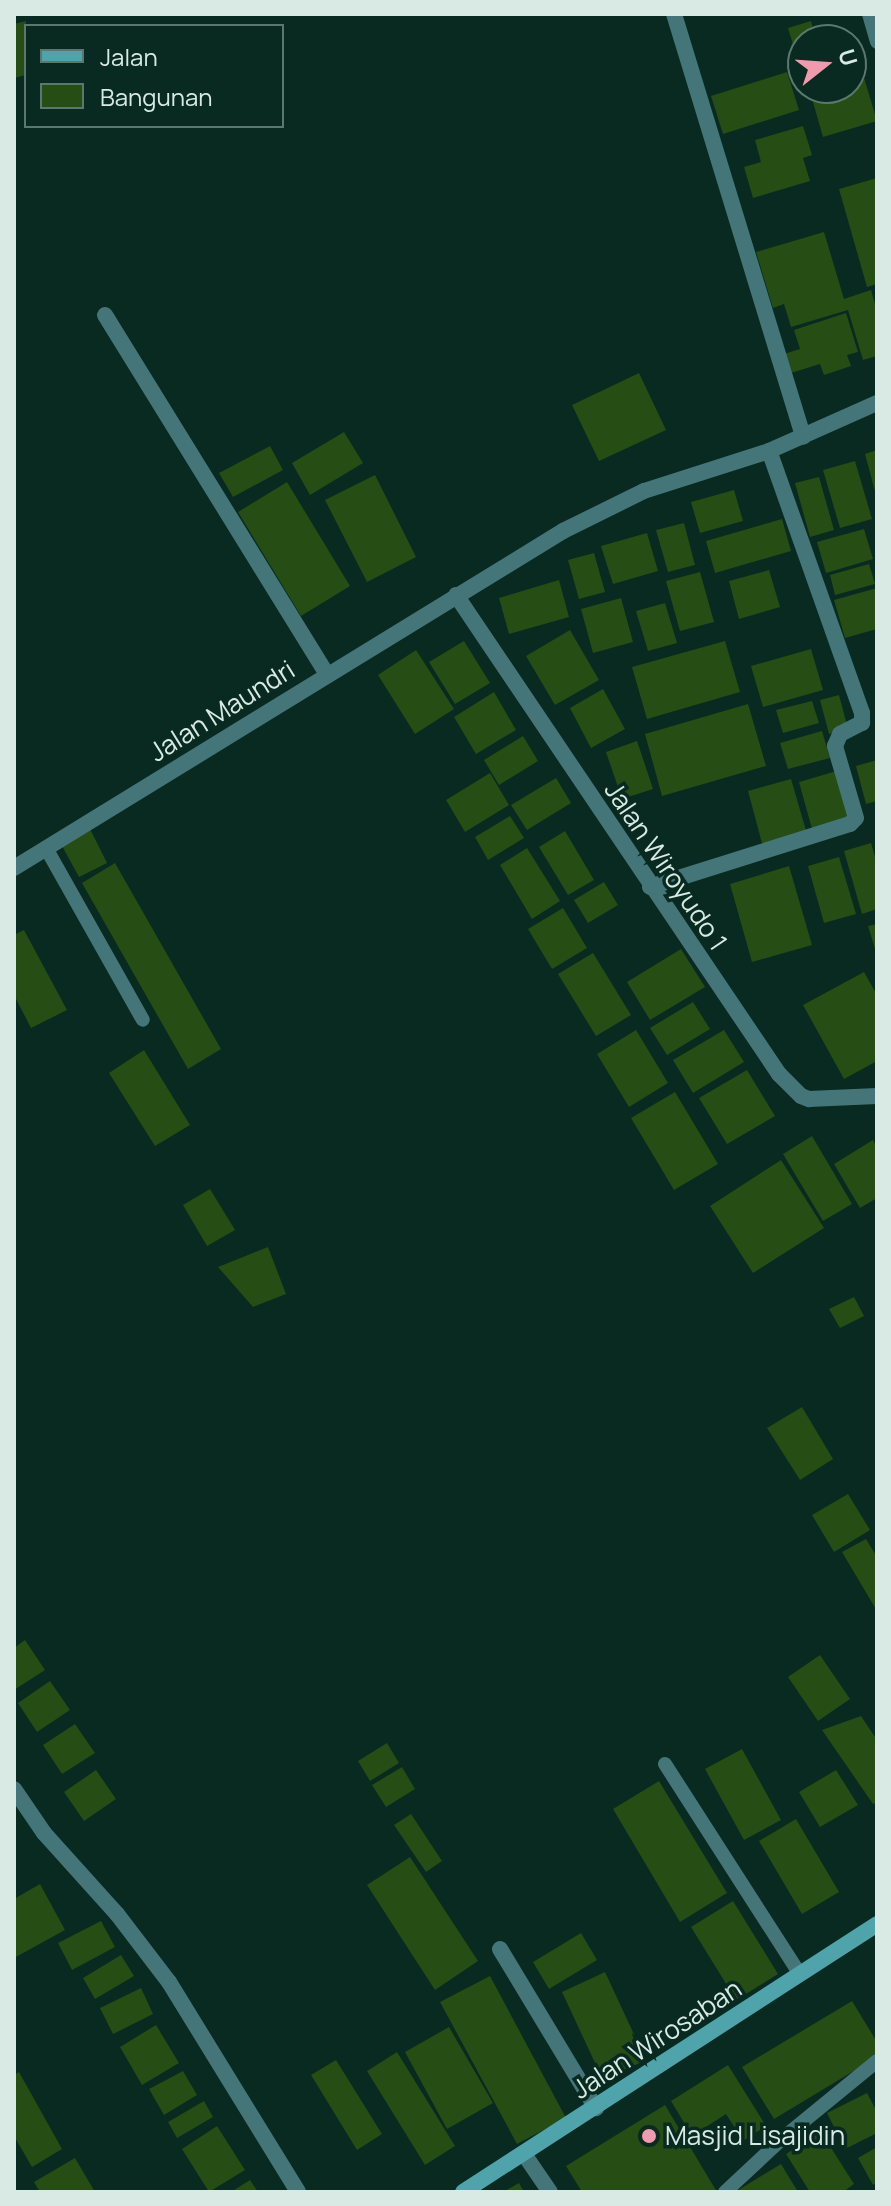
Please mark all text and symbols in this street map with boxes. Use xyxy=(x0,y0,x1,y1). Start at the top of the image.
legend xyxy=(24,24,284,128)
north arrow xyxy=(787,24,867,104)
text: Jalan xyxy=(100,40,158,73)
text: U xyxy=(831,46,865,70)
text: Bangunan xyxy=(100,80,213,113)
street label: Jalan Maundri xyxy=(144,654,300,768)
street label: Jalan Wiroyudo 1 xyxy=(598,776,734,956)
street label: Jalan Wirosaban xyxy=(567,1973,747,2105)
place label: Masjid Lisajidin xyxy=(665,2120,845,2152)
marker: Masjid Lisajidin xyxy=(640,2127,658,2145)

